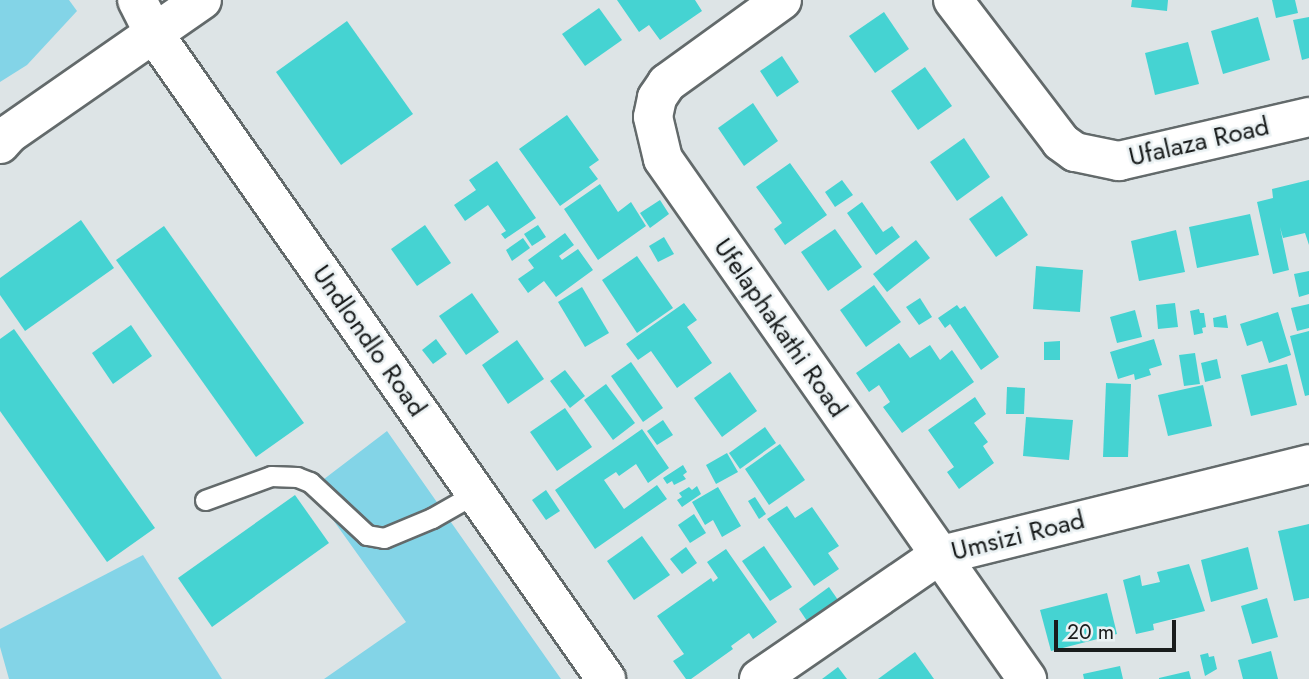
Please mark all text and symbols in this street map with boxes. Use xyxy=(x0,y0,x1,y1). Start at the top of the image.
street label: Ufalaza Road xyxy=(1126,111,1272,173)
street label: Ufelaphakathi Road xyxy=(707,233,853,423)
street label: Undlondlo Road xyxy=(305,259,433,423)
street label: Umsizi Road xyxy=(948,504,1088,568)
scale bar xyxy=(1057,606,1180,650)
text: 20 m xyxy=(1067,617,1114,647)

